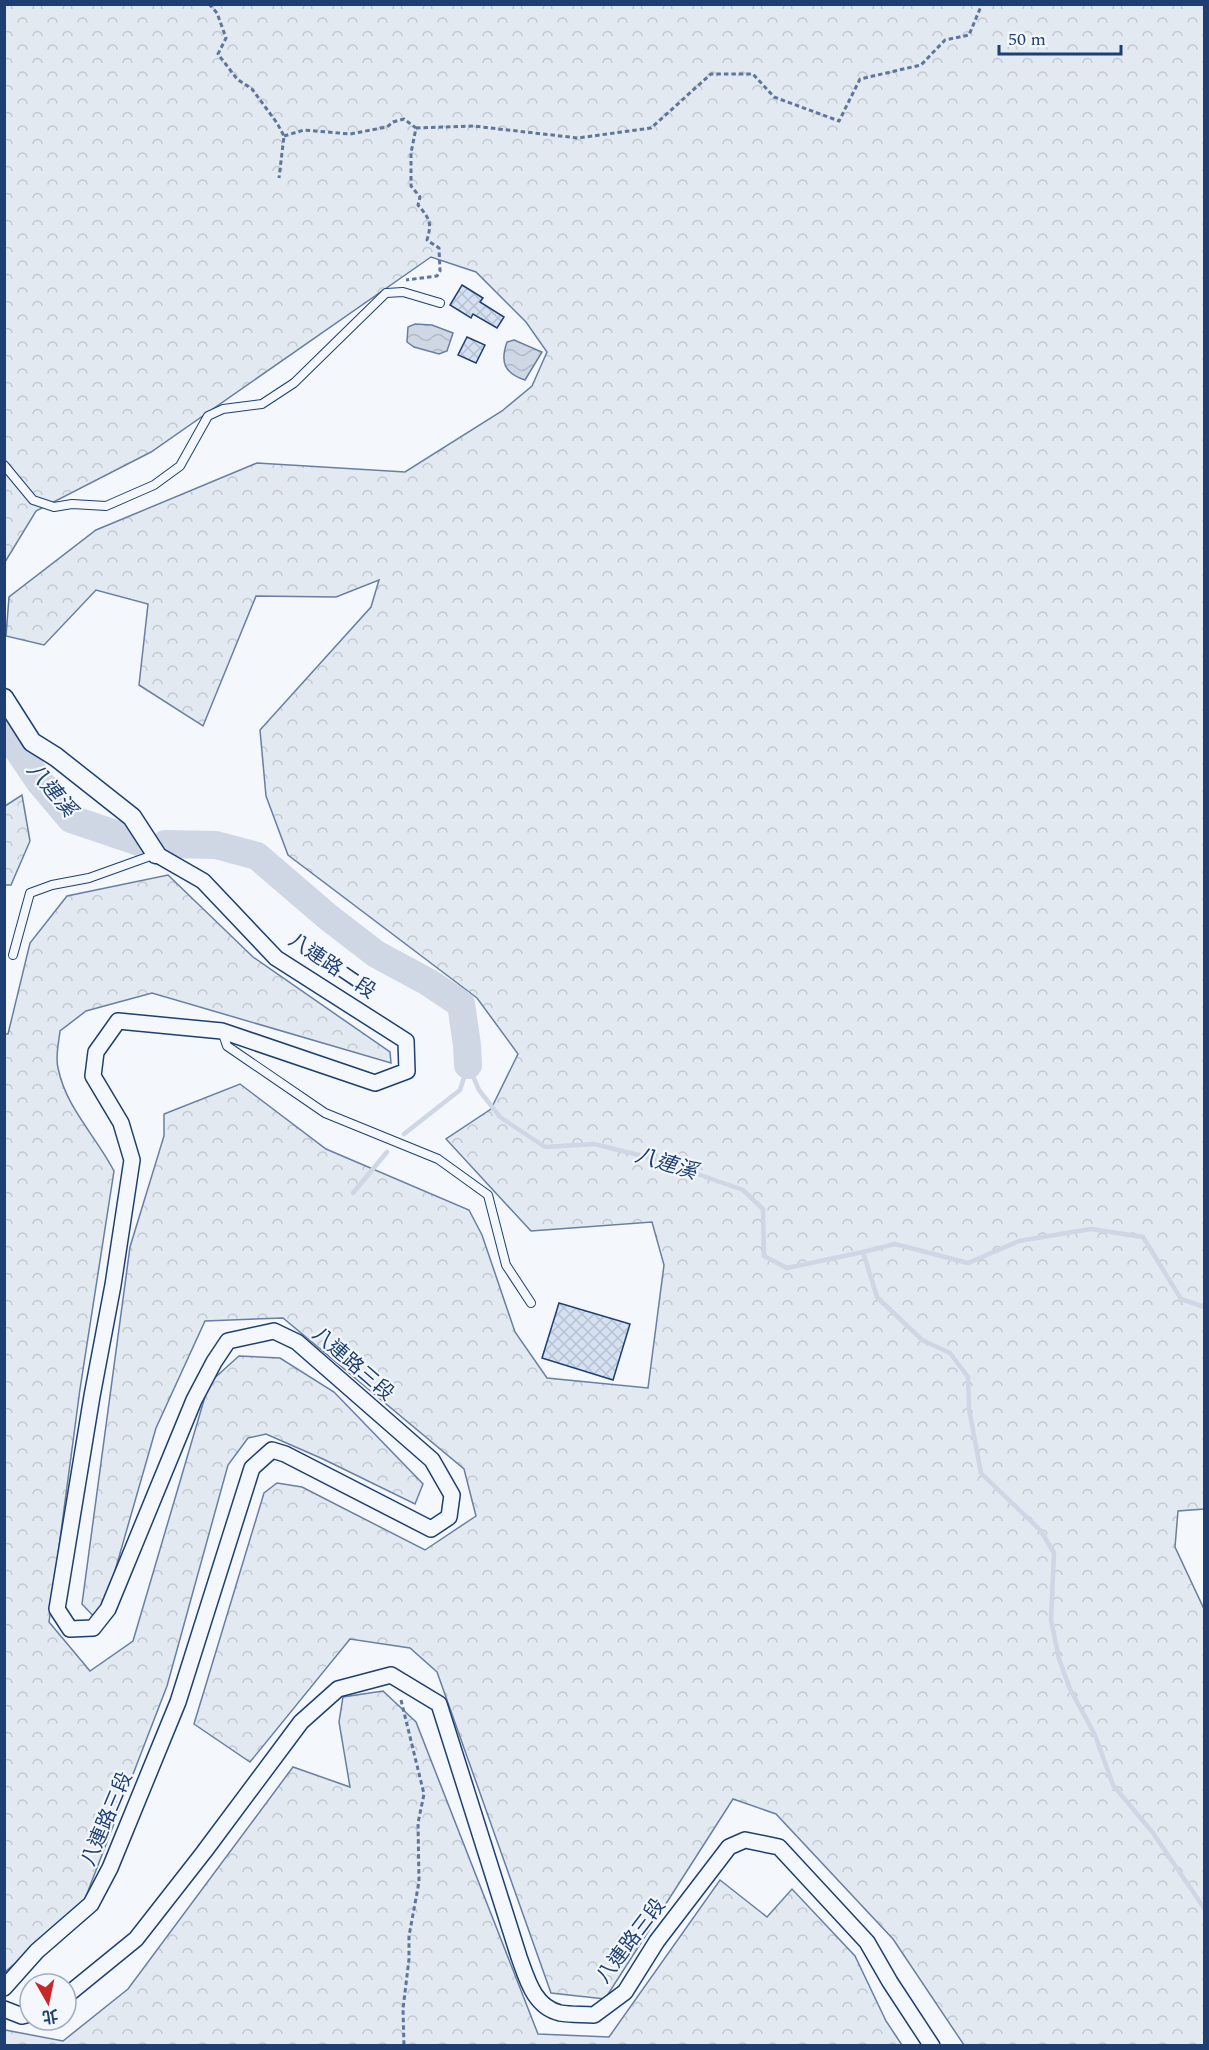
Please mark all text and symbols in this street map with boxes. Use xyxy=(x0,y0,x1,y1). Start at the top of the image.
scale bar xyxy=(999,18,1120,56)
text: 50 m xyxy=(1008,26,1046,53)
water label: 八連溪 xyxy=(18,756,85,827)
street label: 八連路二段 xyxy=(282,926,382,1006)
water label: 八連溪 xyxy=(631,1139,704,1189)
street label: 八連路三段 xyxy=(305,1320,401,1408)
street label: 八連路三段 xyxy=(74,1767,140,1871)
street label: 八連路三段 xyxy=(589,1892,673,1990)
north arrow xyxy=(18,1972,78,2032)
text: 北 xyxy=(40,2003,60,2029)

